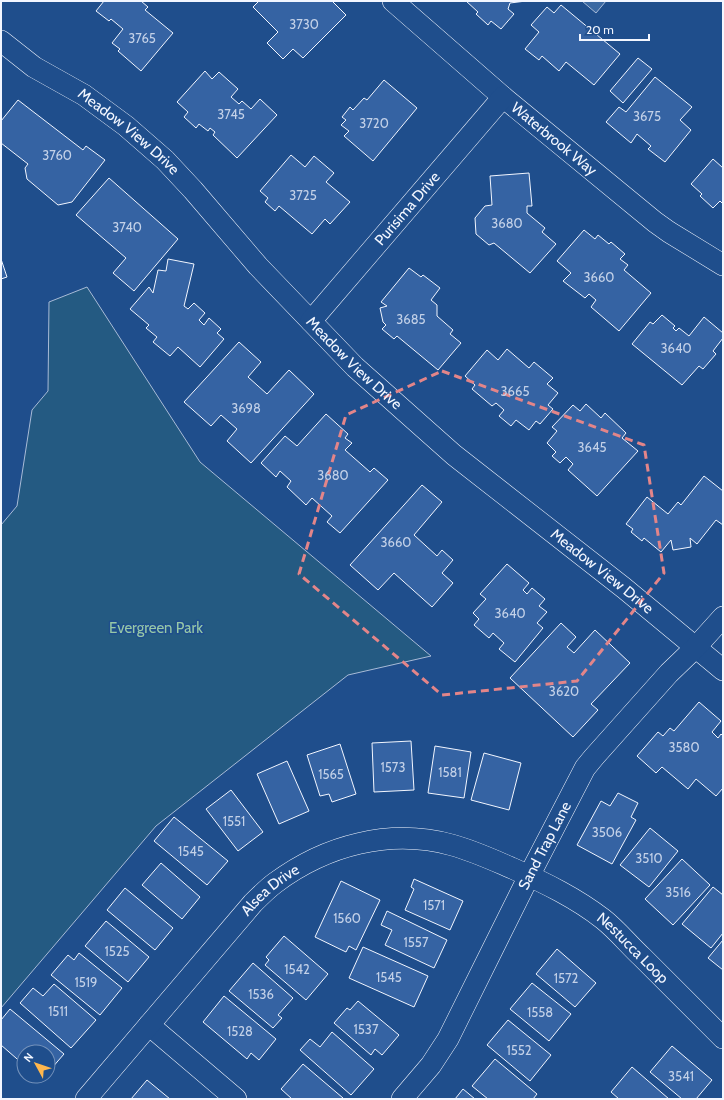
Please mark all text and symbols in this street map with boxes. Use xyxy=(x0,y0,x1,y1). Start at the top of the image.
house number: 3730 xyxy=(289,16,319,32)
scale bar xyxy=(580,16,649,42)
text: 20 m xyxy=(586,22,614,37)
house number: 3765 xyxy=(128,30,156,46)
street label: Meadow View Drive xyxy=(74,85,183,179)
street label: Waterbrook Way xyxy=(507,98,601,180)
house number: 3745 xyxy=(217,106,245,122)
house number: 3675 xyxy=(633,108,661,124)
house number: 3720 xyxy=(359,115,389,131)
house number: 3760 xyxy=(42,147,72,163)
street label: Purisima Drive xyxy=(371,168,444,249)
house number: 3725 xyxy=(289,187,317,203)
house number: 3680 xyxy=(491,215,523,231)
house number: 3740 xyxy=(112,219,142,235)
house number: 3660 xyxy=(584,269,614,285)
house number: 3685 xyxy=(396,311,426,327)
street label: Meadow View Drive xyxy=(302,313,406,414)
house number: 3640 xyxy=(660,340,692,356)
house number: 3665 xyxy=(501,383,529,399)
house number: 3698 xyxy=(231,400,261,416)
house number: 3645 xyxy=(578,439,606,455)
house number: 3680 xyxy=(317,467,349,483)
street label: Meadow View Drive xyxy=(547,525,657,618)
house number: 3660 xyxy=(381,534,411,550)
house number: 3640 xyxy=(494,605,526,621)
park label: Evergreen Park xyxy=(109,619,203,637)
house number: 3620 xyxy=(549,683,579,699)
house number: 3580 xyxy=(668,739,700,755)
house number: 1573 xyxy=(381,759,405,775)
house number: 1581 xyxy=(438,764,462,780)
house number: 1565 xyxy=(318,766,344,782)
street label: Sand Trap Lane xyxy=(515,798,575,893)
house number: 1551 xyxy=(223,813,245,829)
house number: 3506 xyxy=(592,824,622,840)
house number: 1545 xyxy=(178,843,204,859)
house number: 3510 xyxy=(635,850,663,866)
street label: Alsea Drive xyxy=(237,860,303,919)
house number: 3516 xyxy=(665,884,691,900)
house number: 1571 xyxy=(423,897,445,913)
street label: Nestucca Loop xyxy=(593,909,672,987)
house number: 1560 xyxy=(333,910,361,926)
house number: 1557 xyxy=(404,934,429,950)
house number: 1525 xyxy=(104,943,130,959)
house number: 1542 xyxy=(284,961,310,977)
house number: 1545 xyxy=(376,969,402,985)
house number: 1572 xyxy=(554,970,578,986)
house number: 1519 xyxy=(75,974,97,990)
house number: 1536 xyxy=(248,986,274,1002)
house number: 1511 xyxy=(48,1003,68,1019)
house number: 1558 xyxy=(527,1004,553,1020)
house number: 1537 xyxy=(354,1021,379,1037)
house number: 1528 xyxy=(227,1023,253,1039)
house number: 1552 xyxy=(506,1042,532,1058)
north arrow xyxy=(16,1044,56,1084)
text: N xyxy=(20,1050,36,1065)
house number: 3541 xyxy=(668,1068,694,1084)

